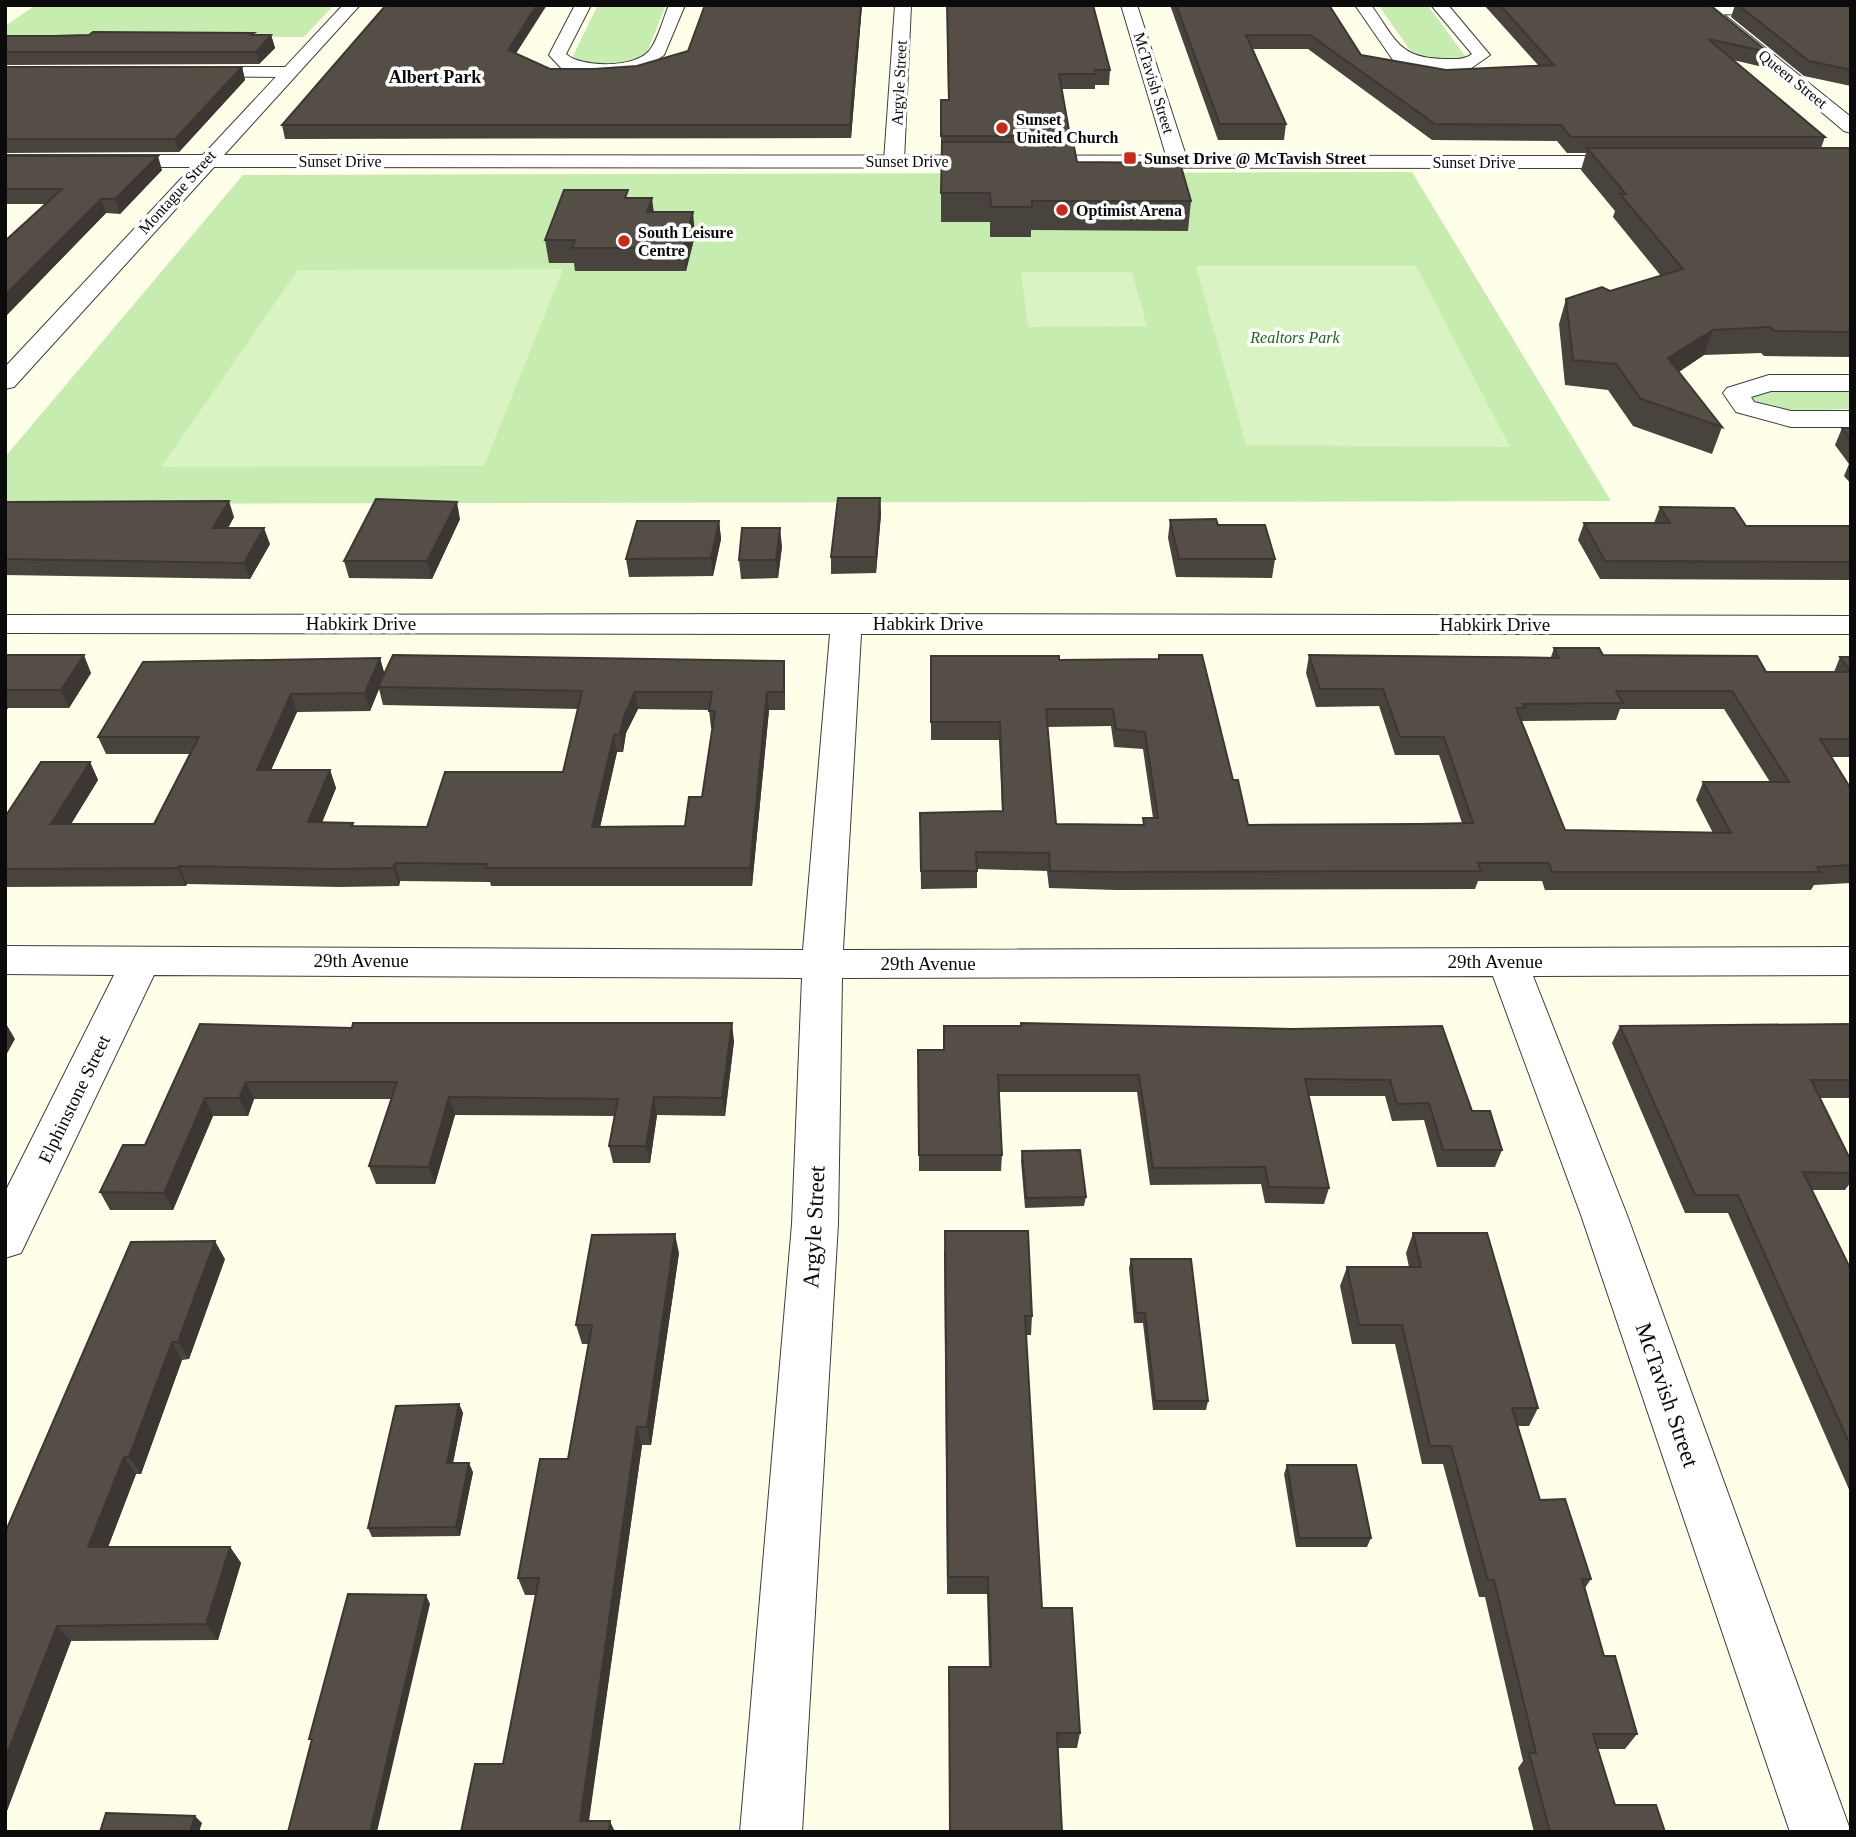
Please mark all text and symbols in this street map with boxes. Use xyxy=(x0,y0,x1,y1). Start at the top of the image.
street label: McTavish Street xyxy=(1131,30,1178,136)
street label: Argyle Street xyxy=(888,39,911,126)
street label: Queen Street xyxy=(1755,46,1831,112)
district label: Albert Park xyxy=(389,67,481,87)
place label: Sunset United Church xyxy=(1016,111,1118,146)
marker: Sunset United Church xyxy=(994,120,1010,136)
street label: Montague Street xyxy=(135,146,220,238)
marker: Sunset Drive @ McTavish Street xyxy=(1122,150,1138,166)
place label: Sunset Drive @ McTavish Street xyxy=(1144,150,1367,168)
street label: Sunset Drive xyxy=(298,153,382,170)
street label: Sunset Drive xyxy=(865,153,949,170)
street label: Sunset Drive xyxy=(1432,154,1516,171)
marker: Optimist Arena xyxy=(1054,202,1070,218)
place label: Optimist Arena xyxy=(1076,202,1182,220)
place label: South Leisure Centre xyxy=(638,224,733,259)
marker: South Leisure Centre xyxy=(616,233,632,249)
park label: Realtors Park xyxy=(1249,329,1341,346)
street label: Habkirk Drive xyxy=(306,613,416,634)
street label: Habkirk Drive xyxy=(873,613,983,634)
street label: Habkirk Drive xyxy=(1440,614,1550,635)
street label: 29th Avenue xyxy=(313,950,409,971)
street label: 29th Avenue xyxy=(1447,951,1543,972)
street label: 29th Avenue xyxy=(880,953,976,974)
street label: Elphinstone Street xyxy=(34,1031,114,1166)
street label: Argyle Street xyxy=(798,1164,830,1289)
street label: McTavish Street xyxy=(1631,1320,1704,1471)

